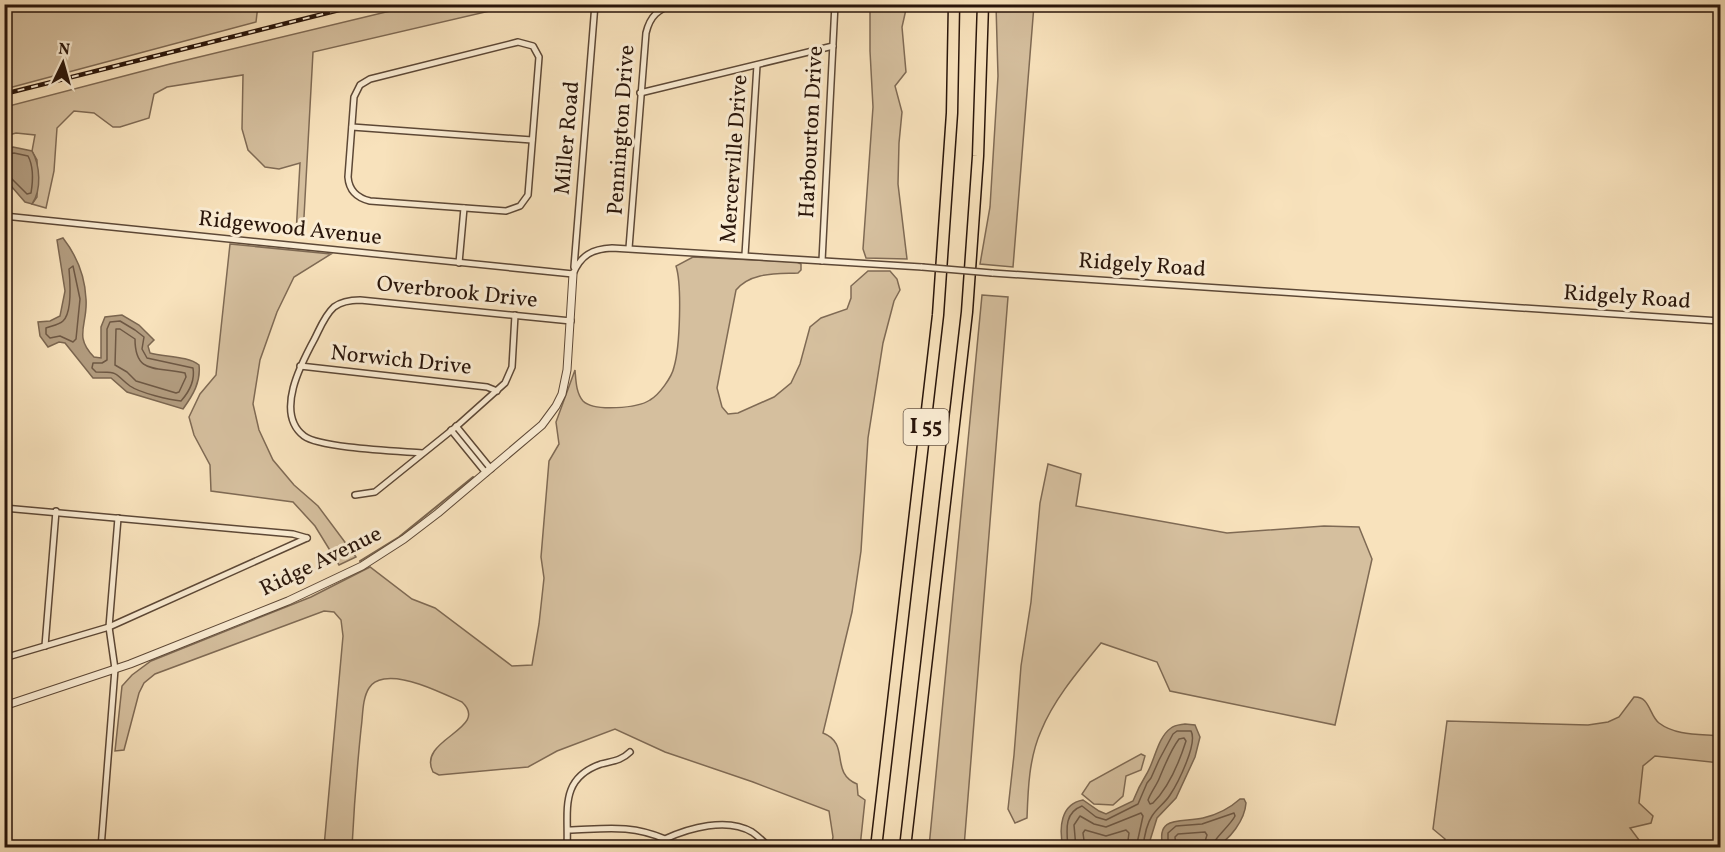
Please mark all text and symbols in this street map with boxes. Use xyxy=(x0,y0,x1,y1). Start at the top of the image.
north arrow xyxy=(33,33,93,93)
text: N xyxy=(57,39,71,62)
street label: Pennington Drive xyxy=(601,44,643,216)
street label: Harbourton Drive xyxy=(792,45,832,219)
street label: Mercerville Drive xyxy=(714,74,756,244)
street label: Miller Road xyxy=(548,80,588,196)
street label: Ridgewood Avenue xyxy=(197,204,383,254)
street label: Ridgely Road xyxy=(1077,246,1207,286)
street label: Overbrook Drive xyxy=(375,269,539,317)
street label: Ridgely Road xyxy=(1562,278,1692,318)
street label: Norwich Drive xyxy=(329,338,473,384)
road number: I 55 xyxy=(904,409,948,445)
street label: Ridge Avenue xyxy=(255,519,387,605)

